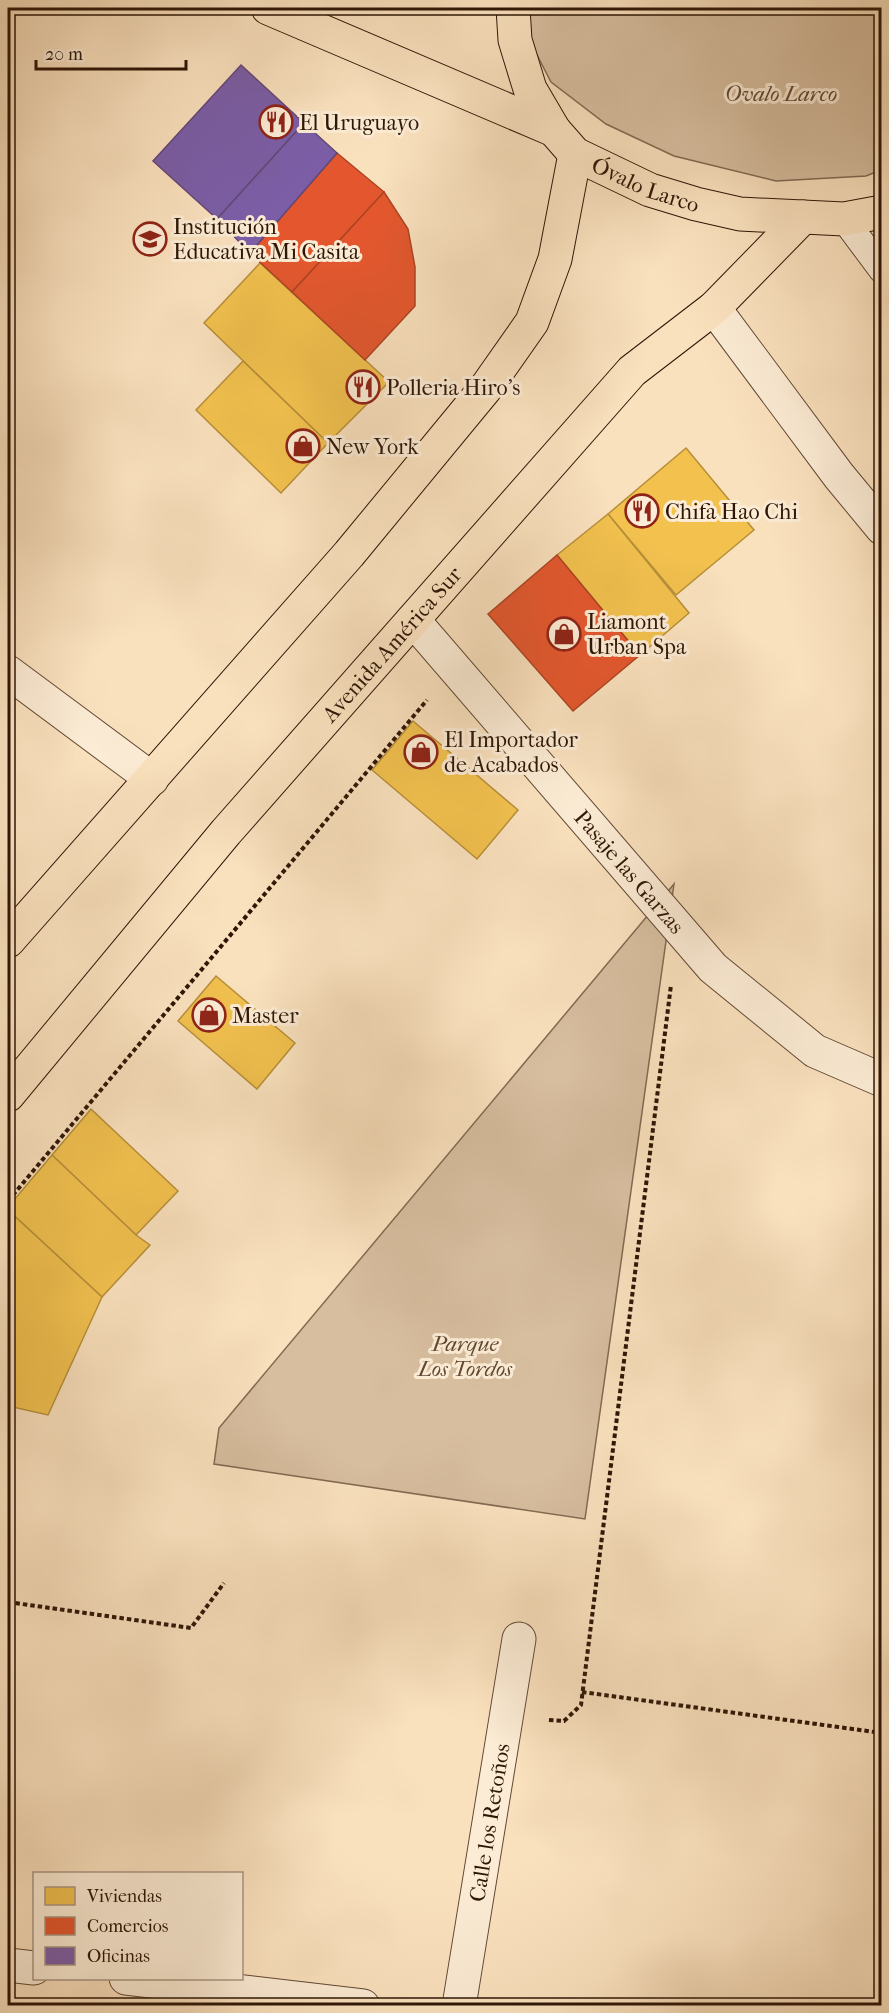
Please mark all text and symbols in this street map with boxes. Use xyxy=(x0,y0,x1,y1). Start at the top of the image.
scale bar xyxy=(36,33,186,71)
text: 20 m xyxy=(45,44,83,65)
park label: Ovalo Larco xyxy=(725,81,837,107)
restaurant icon: El Uruguayo xyxy=(258,104,294,140)
place label: El Uruguayo xyxy=(299,110,419,136)
street label: Óvalo Larco xyxy=(587,150,702,218)
place label: Institución Educativa Mi Casita xyxy=(173,214,360,265)
school or university icon: Institución Educativa Mi Casita xyxy=(132,221,168,257)
restaurant icon: Polleria Hiro's xyxy=(345,369,381,405)
place label: Polleria Hiro's xyxy=(386,375,520,401)
shop icon: New York xyxy=(285,428,321,464)
place label: New York xyxy=(326,434,419,460)
restaurant icon: Chifa Hao Chi xyxy=(624,493,660,529)
place label: Chifa Hao Chi xyxy=(665,499,798,525)
street label: Avenida América Sur xyxy=(316,561,468,728)
place label: Liamont Urban Spa xyxy=(587,609,687,660)
shop icon: Liamont Urban Spa xyxy=(546,616,582,652)
place label: El Importador de Acabados xyxy=(444,727,579,778)
shop icon: El Importador de Acabados xyxy=(403,734,439,770)
street label: Pasaje las Garzas xyxy=(569,805,689,939)
shop icon: Master xyxy=(191,997,227,1033)
place label: Master xyxy=(232,1003,299,1029)
park label: Parque Los Tordos xyxy=(416,1331,513,1382)
street label: Calle los Retoños xyxy=(464,1742,516,1904)
legend xyxy=(33,1872,243,1980)
text: Viviendas xyxy=(86,1886,162,1907)
text: Comercios xyxy=(87,1916,169,1937)
text: Oficinas xyxy=(87,1946,150,1967)

